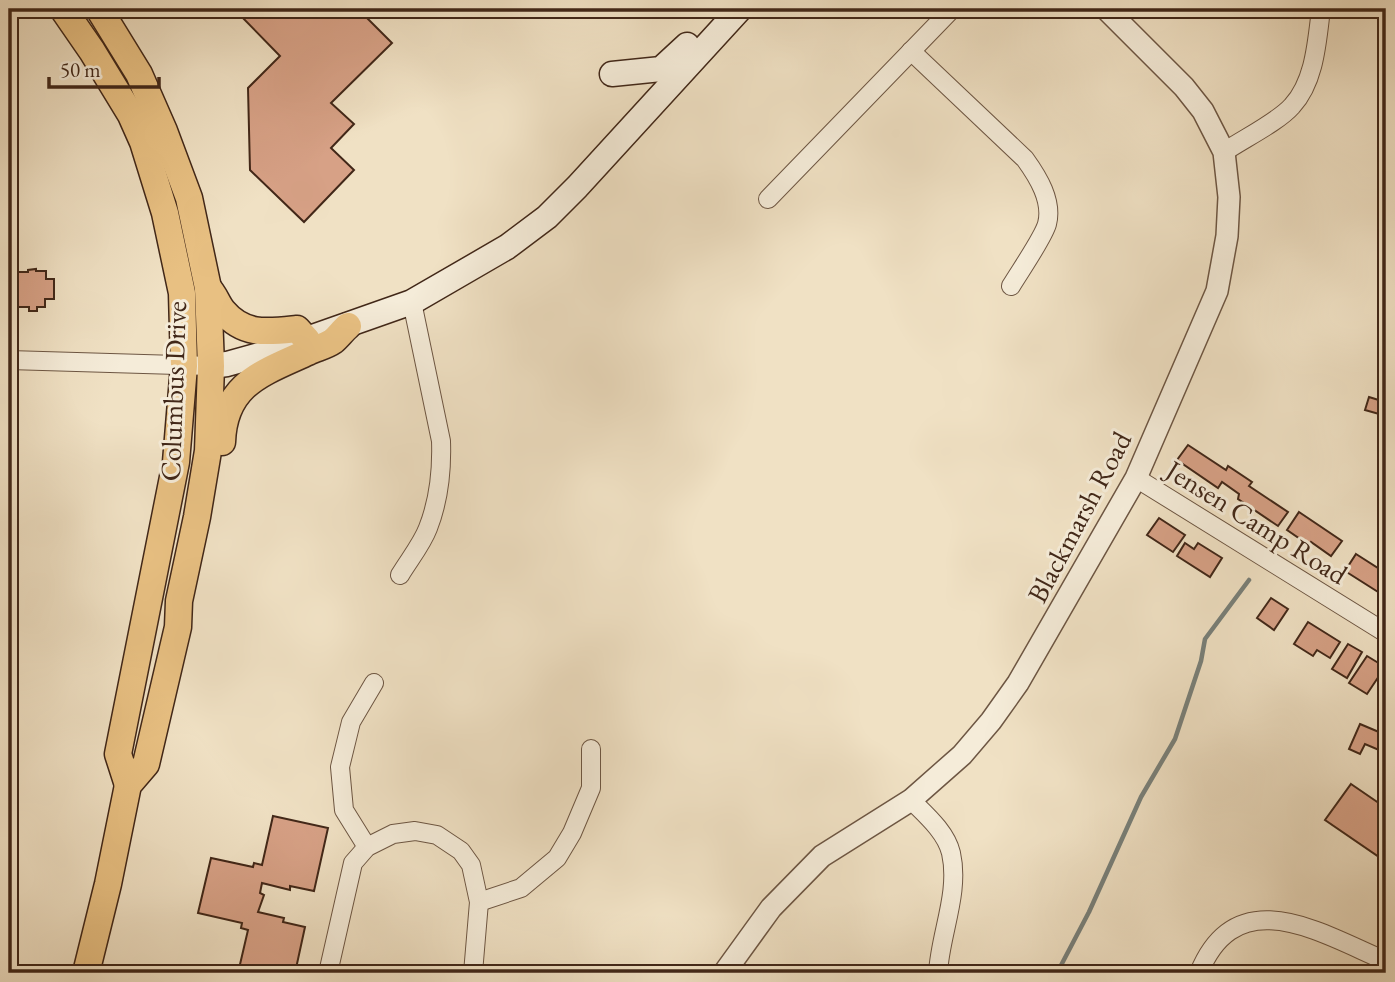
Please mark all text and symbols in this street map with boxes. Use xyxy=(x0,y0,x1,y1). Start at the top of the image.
scale bar xyxy=(49,46,159,90)
text: 50 m xyxy=(60,56,101,83)
street label: Columbus Drive xyxy=(152,300,194,482)
street label: Blackmarsh Road xyxy=(1019,424,1140,609)
street label: Jensen Camp Road xyxy=(1158,451,1355,593)

